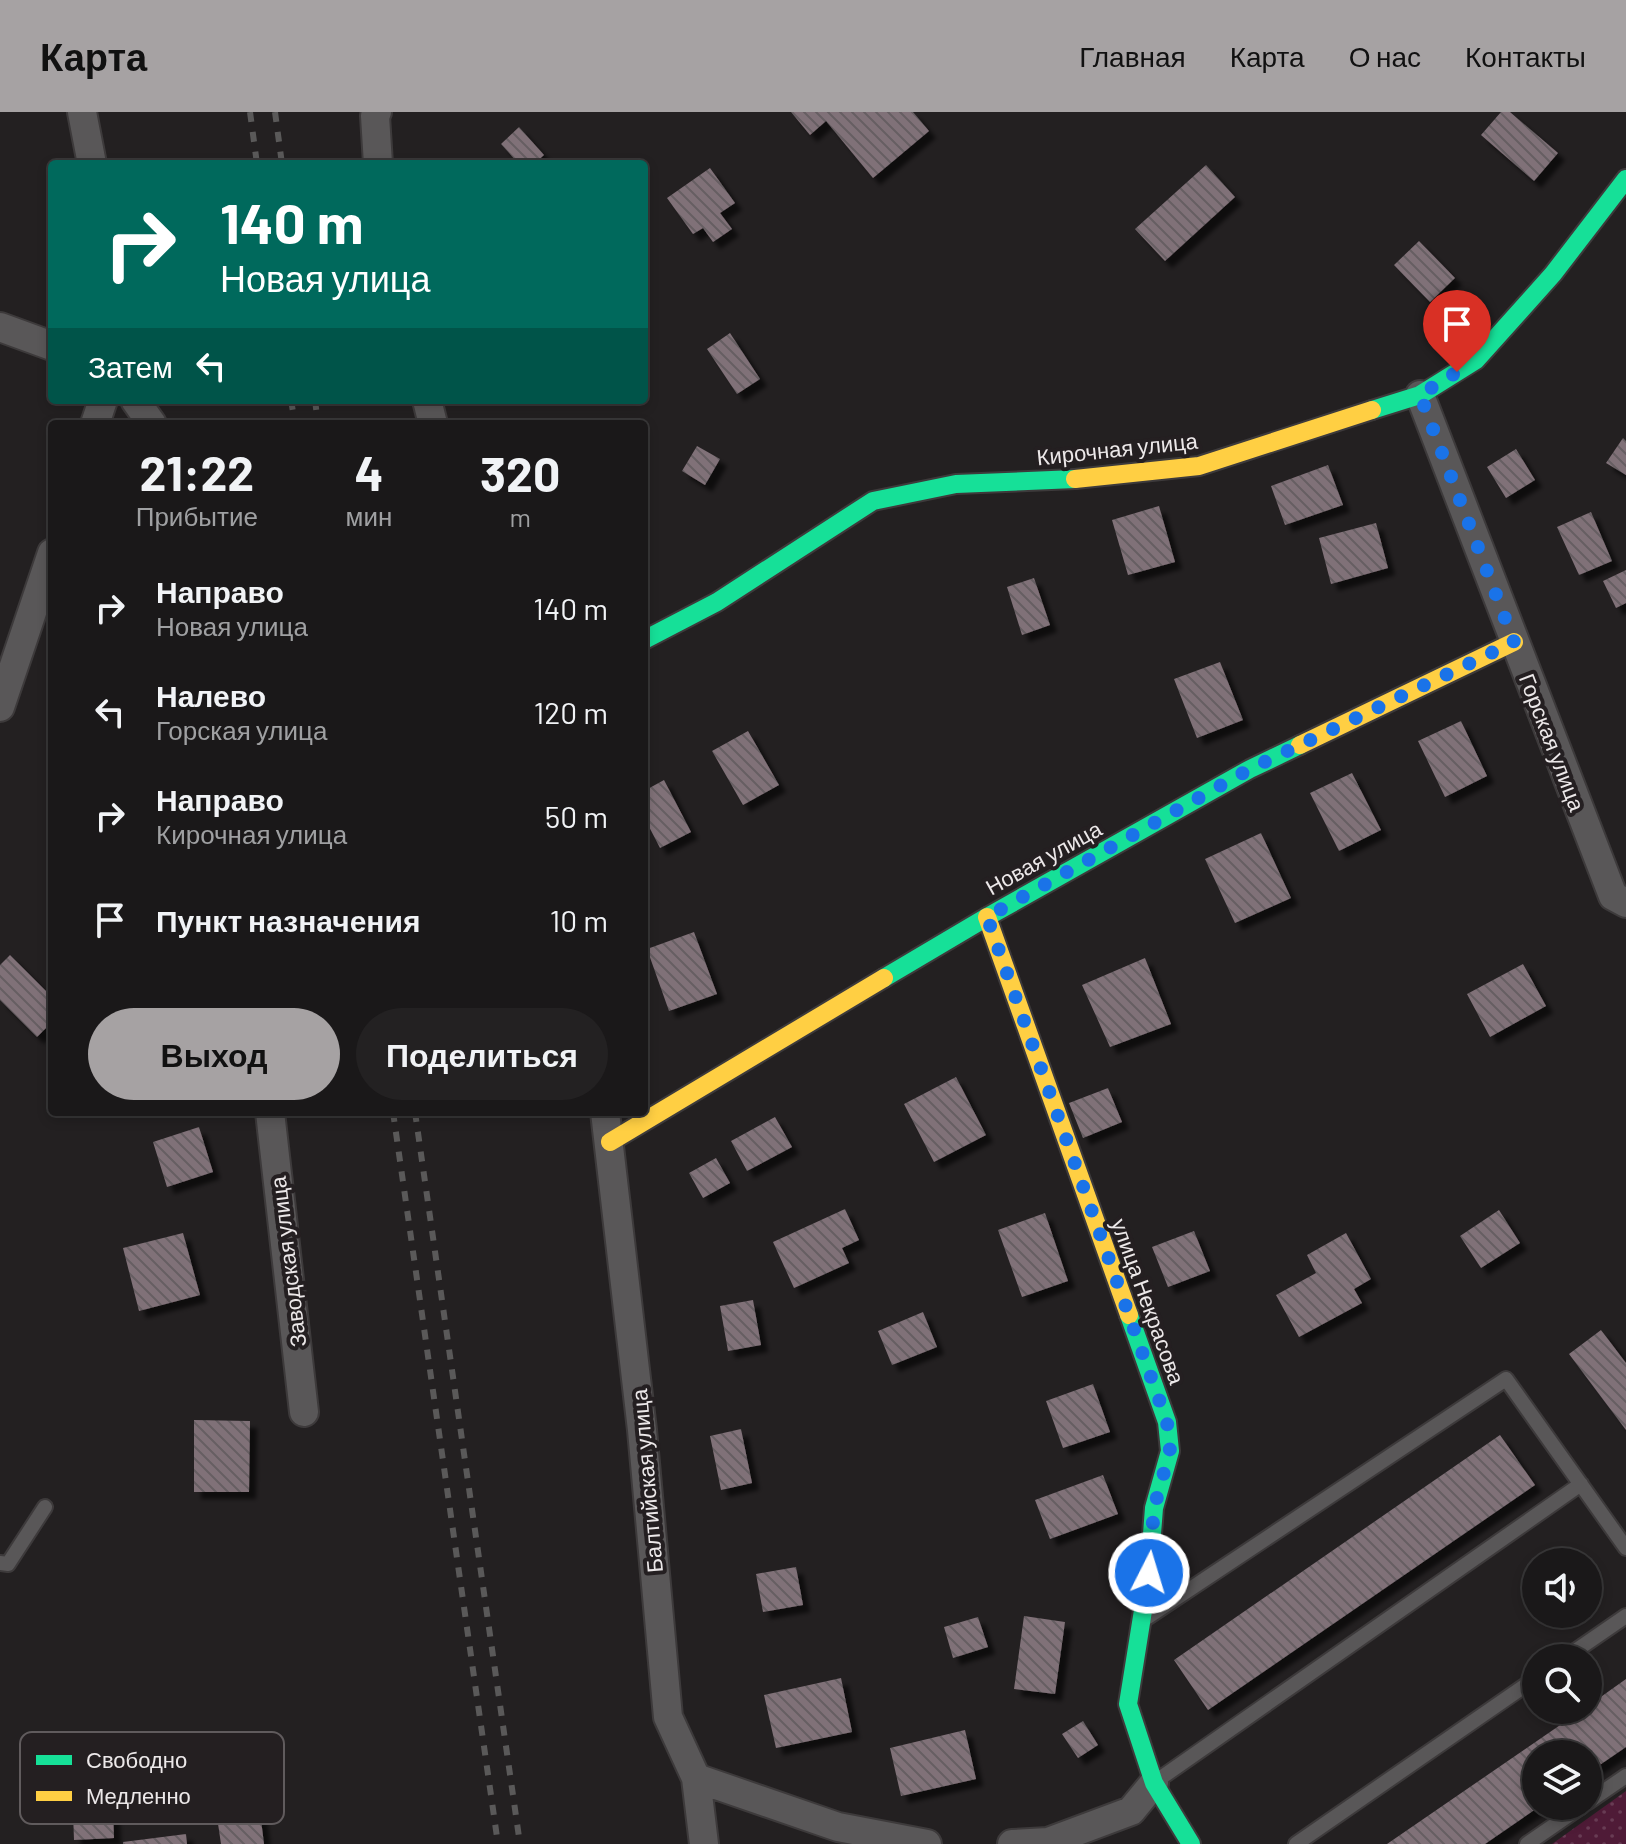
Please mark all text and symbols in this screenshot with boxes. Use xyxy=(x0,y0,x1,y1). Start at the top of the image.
text: Карта xyxy=(40,33,147,79)
text: Главная xyxy=(1079,39,1186,73)
text: Карта xyxy=(1230,39,1305,73)
text: О нас xyxy=(1349,39,1421,73)
text: Контакты xyxy=(1465,39,1586,73)
text: 140 m xyxy=(220,188,364,255)
icon: right xyxy=(88,192,192,296)
text: Новая улица xyxy=(220,256,430,299)
pin xyxy=(1423,290,1491,372)
icon: arrive xyxy=(1435,302,1479,346)
icon: left xyxy=(189,344,233,388)
text: Затем xyxy=(88,348,173,384)
street label: Кирочная улица xyxy=(1035,427,1200,470)
text: 21:22 xyxy=(139,443,254,501)
text: 4 xyxy=(354,443,384,501)
text: 320 xyxy=(480,444,560,502)
text: Прибытие xyxy=(136,500,258,531)
text: мин xyxy=(346,500,392,531)
text: m xyxy=(509,501,531,532)
text: Направо xyxy=(156,573,284,609)
icon: right xyxy=(88,586,132,630)
text: 140 m xyxy=(533,590,608,626)
text: Новая улица xyxy=(156,610,308,641)
street label: Горская улица xyxy=(1514,670,1591,815)
text: Налево xyxy=(156,677,266,713)
icon: left xyxy=(88,690,132,734)
text: 120 m xyxy=(534,694,608,730)
text: Горская улица xyxy=(156,714,327,745)
text: Направо xyxy=(156,781,284,817)
icon: right xyxy=(88,794,132,838)
text: 50 m xyxy=(545,798,608,834)
street label: Новая улица xyxy=(980,814,1107,900)
text: Кирочная улица xyxy=(156,818,347,849)
icon: arrive xyxy=(88,898,132,942)
text: Пункт назначения xyxy=(156,902,420,938)
text: 10 m xyxy=(550,902,608,938)
button: Выход xyxy=(88,1008,340,1100)
button: Поделиться xyxy=(356,1008,608,1100)
street label: Заводская улица xyxy=(264,1174,311,1349)
street label: улица Некрасова xyxy=(1106,1215,1191,1388)
street label: Балтийская улица xyxy=(625,1387,668,1574)
position arrow xyxy=(1107,1531,1191,1615)
map controls xyxy=(1522,1548,1602,1820)
button: sound xyxy=(1522,1548,1602,1628)
button: search xyxy=(1522,1644,1602,1724)
legend xyxy=(20,1732,284,1824)
button: layers xyxy=(1522,1740,1602,1820)
text: Свободно xyxy=(86,1746,187,1773)
text: Медленно xyxy=(86,1782,191,1809)

